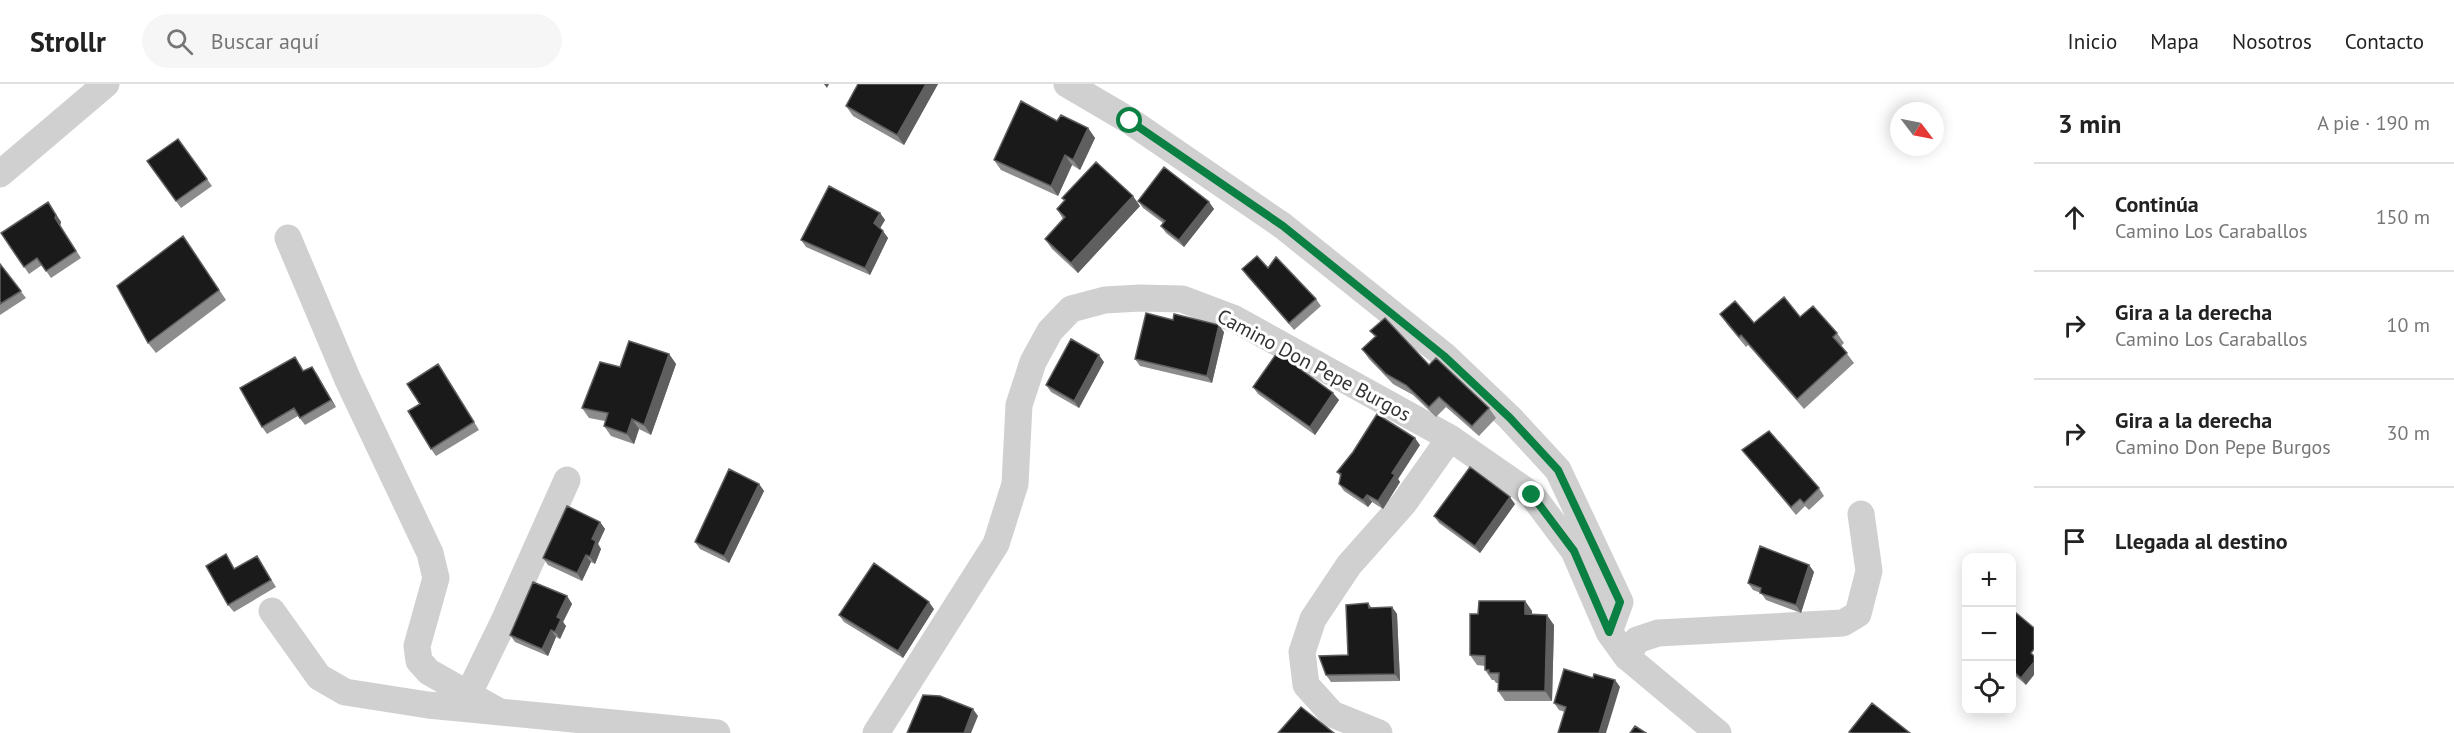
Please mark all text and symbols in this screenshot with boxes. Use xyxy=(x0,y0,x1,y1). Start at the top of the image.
search box xyxy=(142,14,562,68)
text: Strollr xyxy=(30,23,106,60)
icon: search xyxy=(163,25,196,58)
text: Buscar aquí xyxy=(211,27,319,55)
text: Inicio xyxy=(2068,28,2117,55)
text: Mapa xyxy=(2150,28,2199,55)
text: Nosotros xyxy=(2232,28,2312,55)
text: Contacto xyxy=(2345,28,2424,55)
north arrow xyxy=(1890,102,1944,156)
route start xyxy=(1116,107,1142,133)
text: 3 min xyxy=(2058,107,2121,140)
text: A pie · 190 m xyxy=(2317,110,2430,136)
text: Continúa xyxy=(2115,190,2199,218)
icon: ahead xyxy=(2058,201,2091,234)
text: 150 m xyxy=(2376,204,2430,230)
text: Camino Los Caraballos xyxy=(2115,218,2308,244)
text: Gira a la derecha xyxy=(2115,298,2272,326)
street label: Camino Don Pepe Burgos xyxy=(1213,303,1415,427)
icon: right xyxy=(2058,309,2091,342)
text: 10 m xyxy=(2387,312,2430,338)
text: Camino Los Caraballos xyxy=(2115,326,2308,352)
text: Gira a la derecha xyxy=(2115,406,2272,434)
icon: right xyxy=(2058,417,2091,450)
text: 30 m xyxy=(2387,420,2430,446)
text: Camino Don Pepe Burgos xyxy=(2115,434,2331,460)
route end xyxy=(1518,481,1544,507)
icon: arrive xyxy=(2058,525,2091,558)
text: Llegada al destino xyxy=(2115,527,2288,555)
map controls xyxy=(1962,553,2016,715)
button: + xyxy=(1962,553,2016,607)
button: − xyxy=(1962,607,2016,661)
button: locate xyxy=(1962,661,2016,715)

